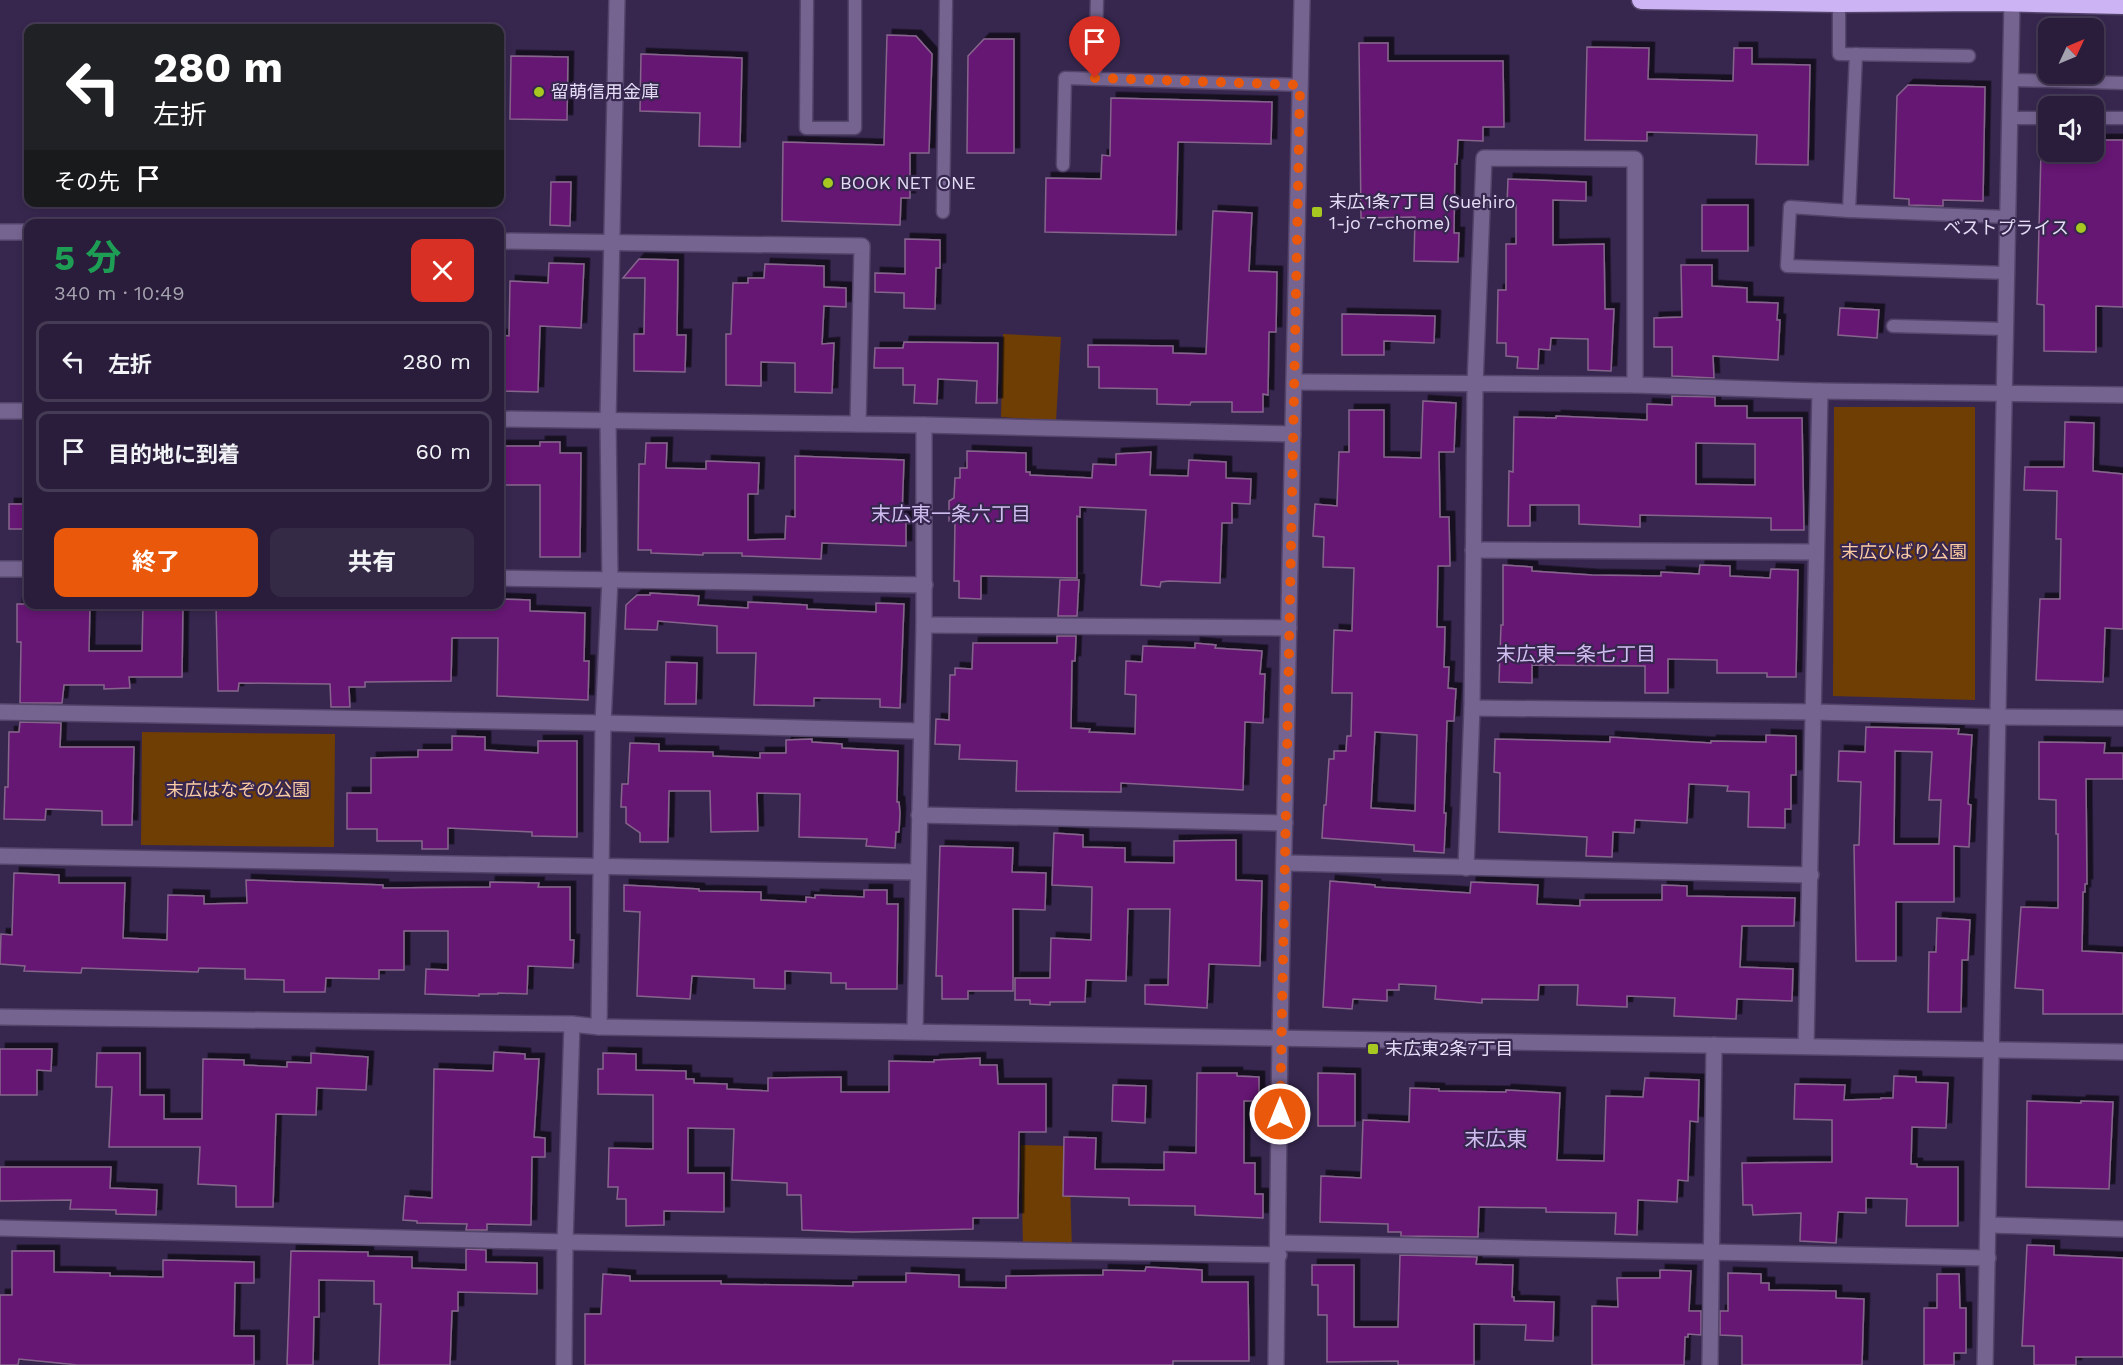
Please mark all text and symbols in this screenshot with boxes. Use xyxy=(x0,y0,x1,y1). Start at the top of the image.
pin xyxy=(1069,16,1120,78)
north arrow xyxy=(2038,18,2104,84)
map controls xyxy=(2038,18,2104,162)
icon: arrive xyxy=(1078,25,1111,58)
text: 280 m xyxy=(153,43,283,92)
icon: left xyxy=(54,48,132,126)
place label: 留萌信用金庫 xyxy=(551,81,659,102)
marker: 留萌信用金庫 xyxy=(532,85,546,99)
button: sound xyxy=(2038,96,2104,162)
text: 左折 xyxy=(153,99,207,131)
icon: arrive xyxy=(132,162,165,195)
text: その先 xyxy=(54,169,120,194)
place label: BOOK NET ONE xyxy=(840,172,976,193)
marker: BOOK NET ONE xyxy=(821,176,835,190)
place label: 末広1条7丁目 (Suehiro 1-jo 7-chome) xyxy=(1329,191,1515,233)
marker: 末広1条7丁目 (Suehiro 1-jo 7-chome) xyxy=(1310,205,1324,219)
place label: ベストプライス xyxy=(1943,217,2069,238)
marker: ベストプライス xyxy=(2074,221,2088,235)
text: 5 分 xyxy=(54,237,121,279)
button: close xyxy=(411,239,474,302)
text: 340 m · 10:49 xyxy=(54,281,185,305)
icon: left xyxy=(57,345,90,378)
text: 280 m xyxy=(402,349,471,374)
text: 左折 xyxy=(108,352,152,377)
icon: arrive xyxy=(57,435,90,468)
text: 60 m xyxy=(415,439,471,464)
text: 目的地に到着 xyxy=(108,442,240,467)
district label: 末広東一条六丁目 xyxy=(871,502,1031,526)
button: 終了 xyxy=(54,528,258,597)
button: 共有 xyxy=(270,528,474,597)
park label: 末広ひばり公園 xyxy=(1841,541,1967,562)
district label: 末広東一条七丁目 xyxy=(1496,642,1656,666)
park label: 末広はなぞの公園 xyxy=(166,779,310,800)
place label: 末広東2条7丁目 xyxy=(1385,1038,1514,1059)
marker: 末広東2条7丁目 xyxy=(1366,1042,1380,1056)
position arrow xyxy=(1248,1082,1312,1146)
district label: 末広東 xyxy=(1465,1126,1528,1151)

